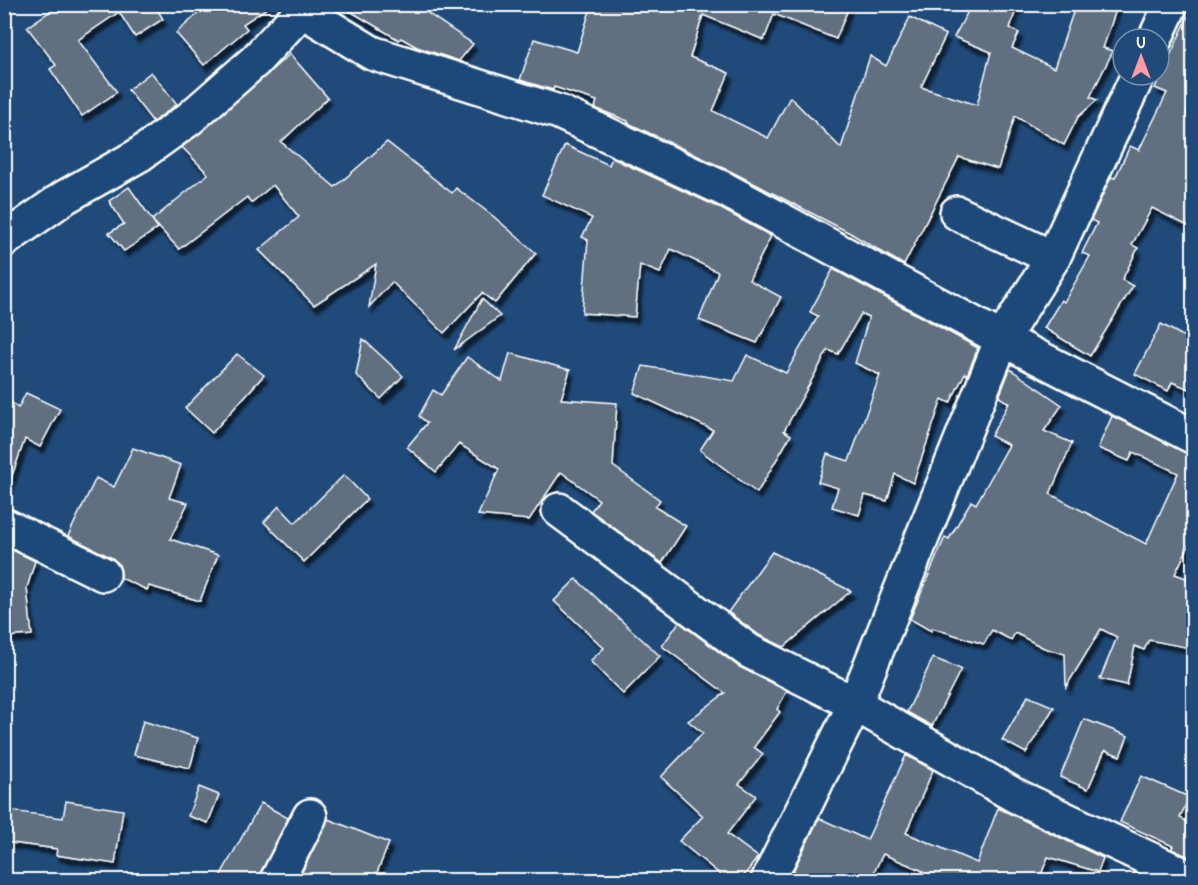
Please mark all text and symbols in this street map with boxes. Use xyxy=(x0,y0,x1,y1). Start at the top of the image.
north arrow xyxy=(1111,27,1171,87)
text: U xyxy=(1137,31,1146,53)

